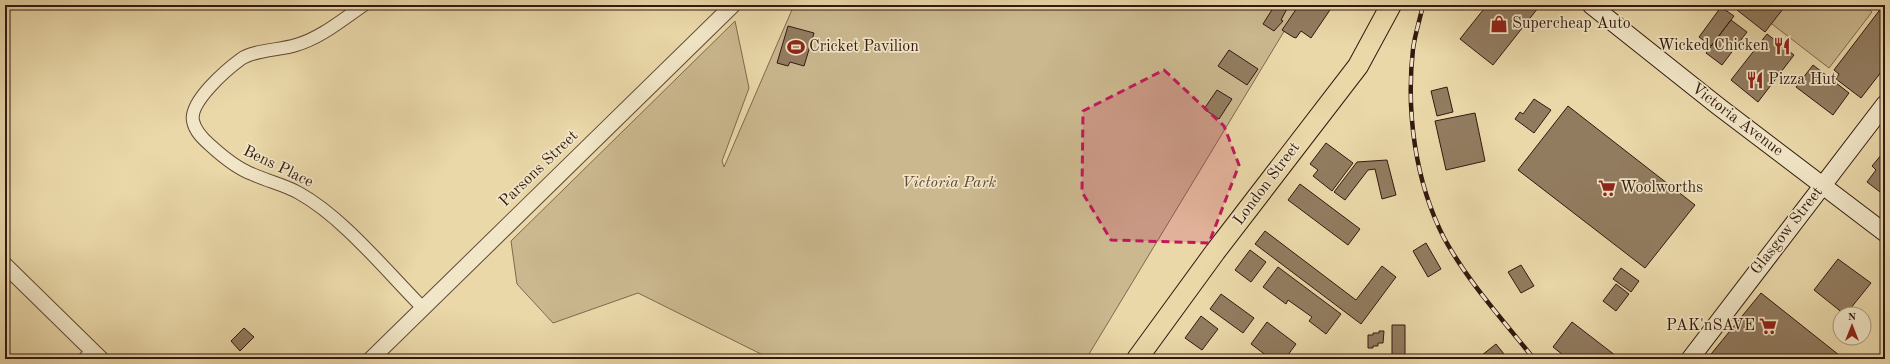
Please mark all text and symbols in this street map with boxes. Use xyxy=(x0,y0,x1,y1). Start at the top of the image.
shop icon: Supercheap Auto xyxy=(1489,14,1509,34)
place label: Supercheap Auto xyxy=(1512,16,1631,32)
restaurant icon: Wicked Chicken xyxy=(1772,36,1792,56)
sports icon: Cricket Pavilion xyxy=(786,37,806,57)
place label: Wicked Chicken xyxy=(1658,38,1769,54)
place label: Cricket Pavilion xyxy=(809,39,919,55)
restaurant icon: Pizza Hut xyxy=(1745,70,1765,90)
place label: Pizza Hut xyxy=(1768,72,1837,88)
street label: Victoria Avenue xyxy=(1688,80,1786,160)
street label: Parsons Street xyxy=(497,128,582,210)
street label: London Street xyxy=(1231,139,1303,228)
street label: Bens Place xyxy=(240,143,316,191)
park label: Victoria Park xyxy=(902,175,996,191)
supermarket icon: Woolworths xyxy=(1597,178,1617,198)
place label: Woolworths xyxy=(1620,180,1703,196)
street label: Glasgow Street xyxy=(1748,184,1826,278)
north arrow xyxy=(1832,306,1872,346)
text: N xyxy=(1848,312,1857,323)
supermarket icon: PAK'nSAVE xyxy=(1758,316,1778,336)
place label: PAK'nSAVE xyxy=(1666,318,1755,334)

